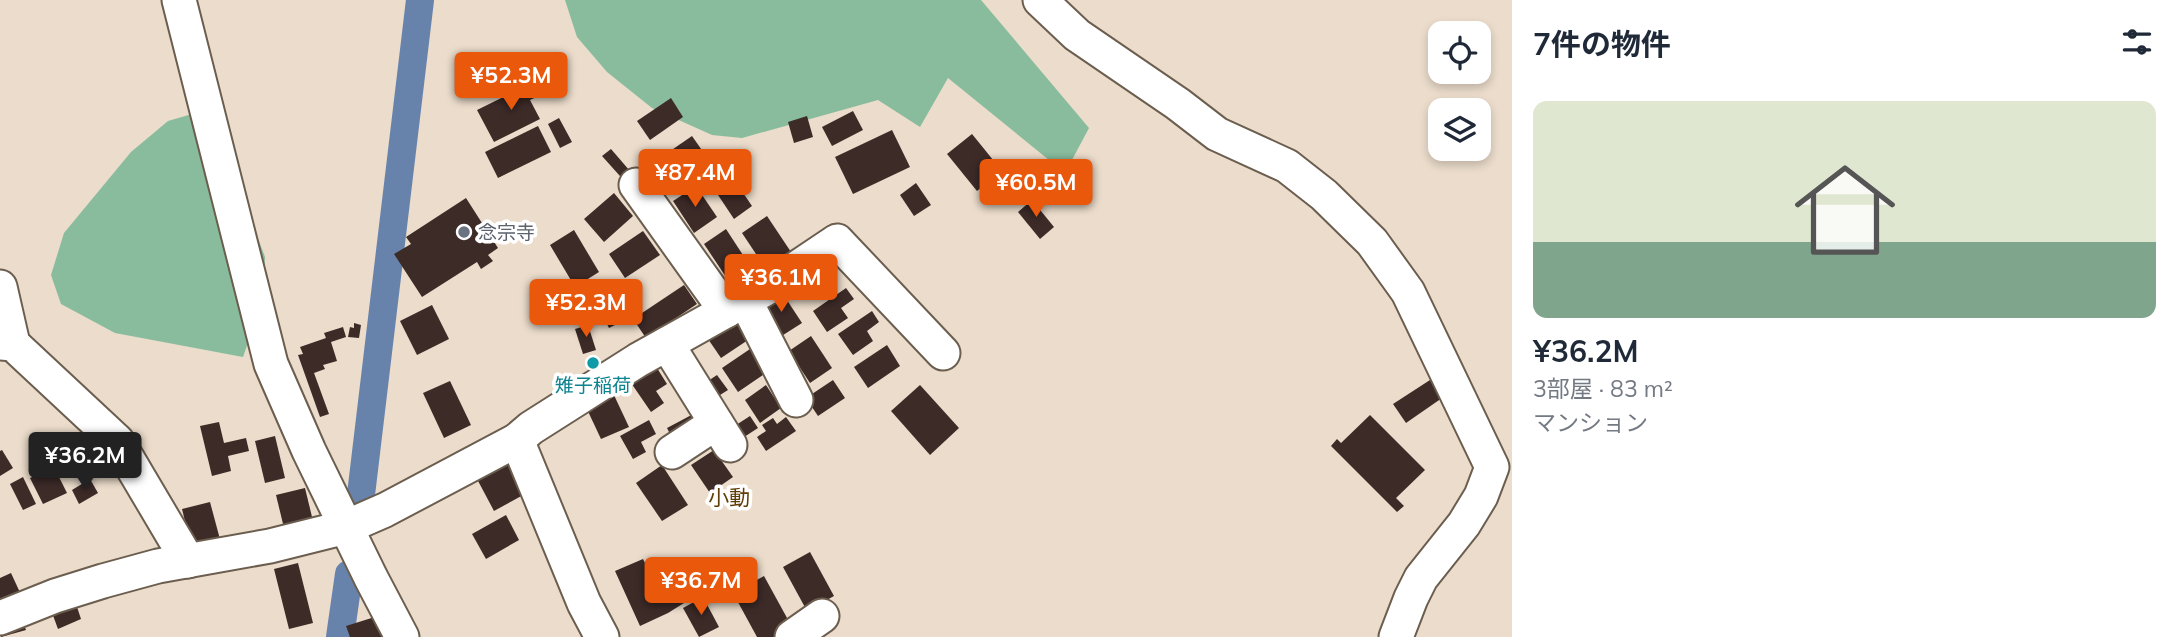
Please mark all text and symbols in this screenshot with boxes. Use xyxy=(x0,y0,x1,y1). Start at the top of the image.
map controls xyxy=(1428,21,1491,161)
button: locate xyxy=(1428,21,1491,84)
icon: filters xyxy=(2118,23,2156,61)
text: 7件の物件 xyxy=(1533,25,1671,63)
pin: ¥52.3M xyxy=(454,52,568,112)
text: ¥52.3M xyxy=(471,60,551,89)
button: layers xyxy=(1428,98,1491,161)
icon: home xyxy=(1782,147,1908,273)
pin: ¥87.4M xyxy=(638,150,752,209)
text: ¥87.4M xyxy=(655,157,735,186)
pin: ¥60.5M xyxy=(979,160,1093,219)
text: ¥60.5M xyxy=(996,167,1076,196)
place label: 念宗寺 xyxy=(478,220,535,244)
marker: 念宗寺 xyxy=(456,224,472,240)
pin: ¥36.1M xyxy=(724,254,838,314)
text: ¥36.1M xyxy=(741,262,821,291)
pin: ¥52.3M xyxy=(529,280,643,339)
text: ¥52.3M xyxy=(546,287,626,316)
text: ¥36.2M xyxy=(1533,332,1639,370)
marker: 雉子稲荷 xyxy=(585,355,601,371)
place label: 雉子稲荷 xyxy=(555,373,631,397)
text: 3部屋 · 83 m² xyxy=(1533,374,1673,403)
text: マンション xyxy=(1533,408,1648,437)
pin: ¥36.2M xyxy=(28,433,142,492)
text: ¥36.2M xyxy=(45,440,125,469)
district label: 小動 xyxy=(708,484,750,510)
pin: ¥36.7M xyxy=(644,558,758,617)
text: ¥36.7M xyxy=(661,565,741,594)

